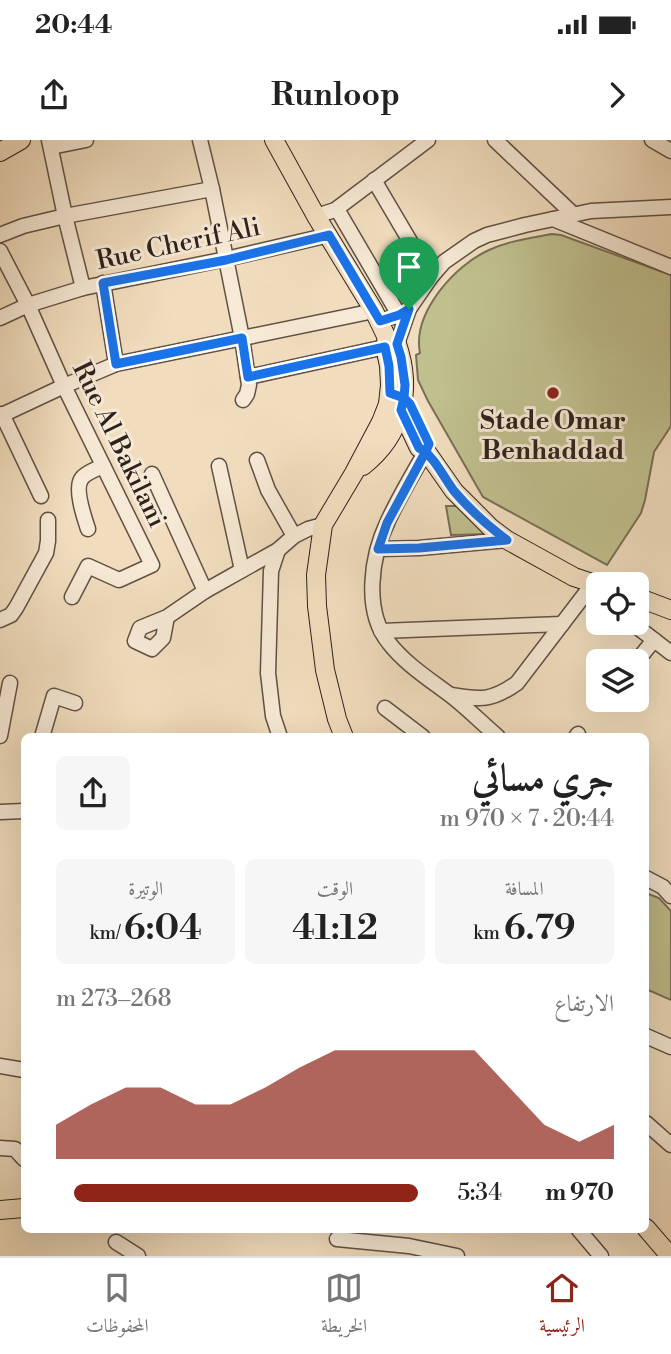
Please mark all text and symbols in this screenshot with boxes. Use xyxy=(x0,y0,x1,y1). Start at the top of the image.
text: 20:44 xyxy=(35,9,113,41)
text: Runloop xyxy=(271,75,400,115)
icon: share xyxy=(35,76,73,114)
icon: forward xyxy=(598,76,636,114)
street label: Rue Cherif Ali xyxy=(93,211,263,277)
pin xyxy=(379,237,439,309)
icon: arrive xyxy=(390,248,428,286)
street label: Rue Al Bakilani xyxy=(65,356,173,533)
marker: Stade Omar Benhaddad xyxy=(545,385,561,401)
place label: Stade Omar Benhaddad xyxy=(480,405,626,467)
map controls xyxy=(586,572,649,712)
button: locate xyxy=(586,572,649,635)
button: layers xyxy=(586,649,649,712)
text: جري مسائي xyxy=(472,755,614,802)
button: share xyxy=(56,756,130,830)
text: 20:44 · 7 × 970 m xyxy=(440,805,614,833)
text: الوتيرة xyxy=(128,877,163,901)
text: الوقت xyxy=(317,877,353,901)
text: المسافة xyxy=(505,877,544,901)
text: 6:04 xyxy=(124,907,202,950)
text: 41:12 xyxy=(292,907,378,950)
text: 6.79 xyxy=(504,907,575,950)
text: /km xyxy=(90,921,124,945)
text: km xyxy=(473,921,504,945)
text: 268–273 m xyxy=(56,985,172,1013)
text: الارتفاع xyxy=(554,990,614,1018)
text: 5:34 xyxy=(457,1179,502,1207)
text: 970 m xyxy=(545,1179,614,1207)
tab: المحفوظات xyxy=(86,1269,149,1344)
tab: الخريطة xyxy=(321,1269,367,1344)
tab: الرئيسية xyxy=(539,1269,585,1344)

